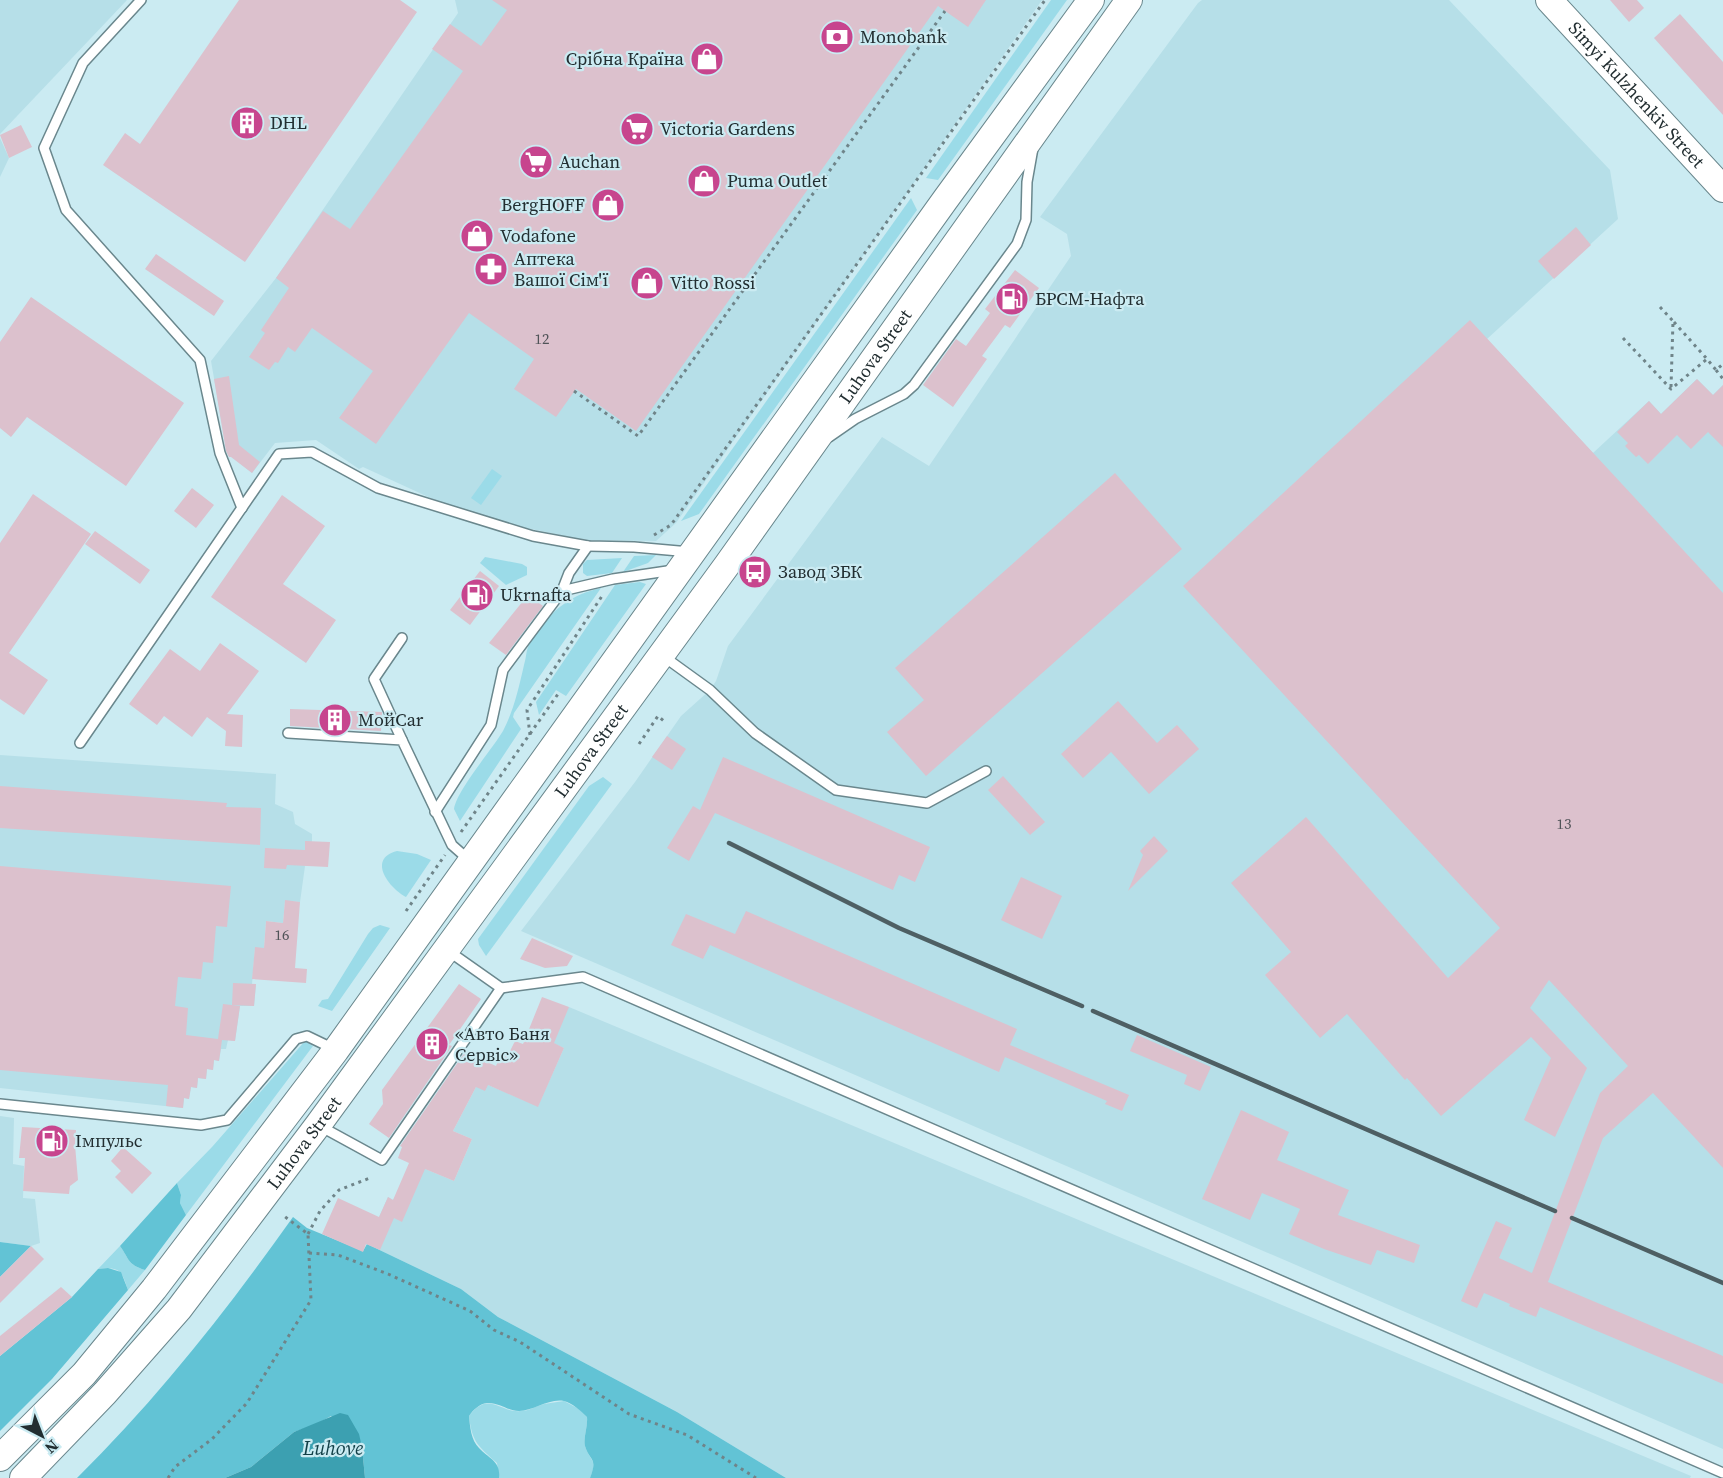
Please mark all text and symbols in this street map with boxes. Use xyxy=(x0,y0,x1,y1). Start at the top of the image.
street label: Simyi Kulzhenkiv Street xyxy=(1563,16,1711,173)
bank icon: Monobank xyxy=(819,19,855,55)
place label: Monobank xyxy=(860,24,947,49)
shop icon: Срібна Країна xyxy=(689,41,725,77)
place label: Срібна Країна xyxy=(566,46,685,71)
building icon: DHL xyxy=(229,105,265,141)
place label: DHL xyxy=(270,110,307,135)
supermarket icon: Victoria Gardens xyxy=(619,111,655,147)
place label: Victoria Gardens xyxy=(660,116,795,141)
supermarket icon: Auchan xyxy=(518,144,554,180)
place label: Auchan xyxy=(559,149,620,174)
shop icon: Puma Outlet xyxy=(686,163,722,199)
place label: Puma Outlet xyxy=(727,168,827,193)
shop icon: BergHOFF xyxy=(590,187,626,223)
place label: BergHOFF xyxy=(501,192,585,217)
shop icon: Vodafone xyxy=(459,218,495,254)
place label: Vodafone xyxy=(500,223,576,248)
place label: Аптека Вашої Сім'ї xyxy=(514,246,609,292)
pharmacy icon: Аптека Вашої Сім'ї xyxy=(473,251,509,287)
shop icon: Vitto Rossi xyxy=(629,265,665,301)
place label: Vitto Rossi xyxy=(670,270,755,295)
fuel station icon: БРСМ-Нафта xyxy=(994,281,1030,317)
place label: БРСМ-Нафта xyxy=(1035,286,1145,311)
street label: Luhova Street xyxy=(833,304,917,408)
house number: 12 xyxy=(534,328,550,349)
bus stop icon: Завод ЗБК xyxy=(737,554,773,590)
place label: Завод ЗБК xyxy=(778,559,862,584)
fuel station icon: Ukrnafta xyxy=(459,577,495,613)
place label: Ukrnafta xyxy=(500,582,572,607)
street label: Luhova Street xyxy=(548,699,634,802)
building icon: МойCar xyxy=(317,702,353,738)
place label: МойCar xyxy=(358,707,424,732)
house number: 13 xyxy=(1556,813,1572,834)
house number: 16 xyxy=(274,924,290,945)
place label: «Авто Баня Сервіс» xyxy=(455,1021,550,1067)
building icon: «Авто Баня Сервіс» xyxy=(414,1026,450,1062)
street label: Luhova Street xyxy=(261,1091,347,1194)
fuel station icon: Імпульс xyxy=(34,1123,70,1159)
place label: Імпульс xyxy=(75,1128,143,1153)
north arrow xyxy=(12,1406,72,1466)
water label: Luhove xyxy=(302,1434,363,1462)
text: N xyxy=(40,1435,64,1459)

